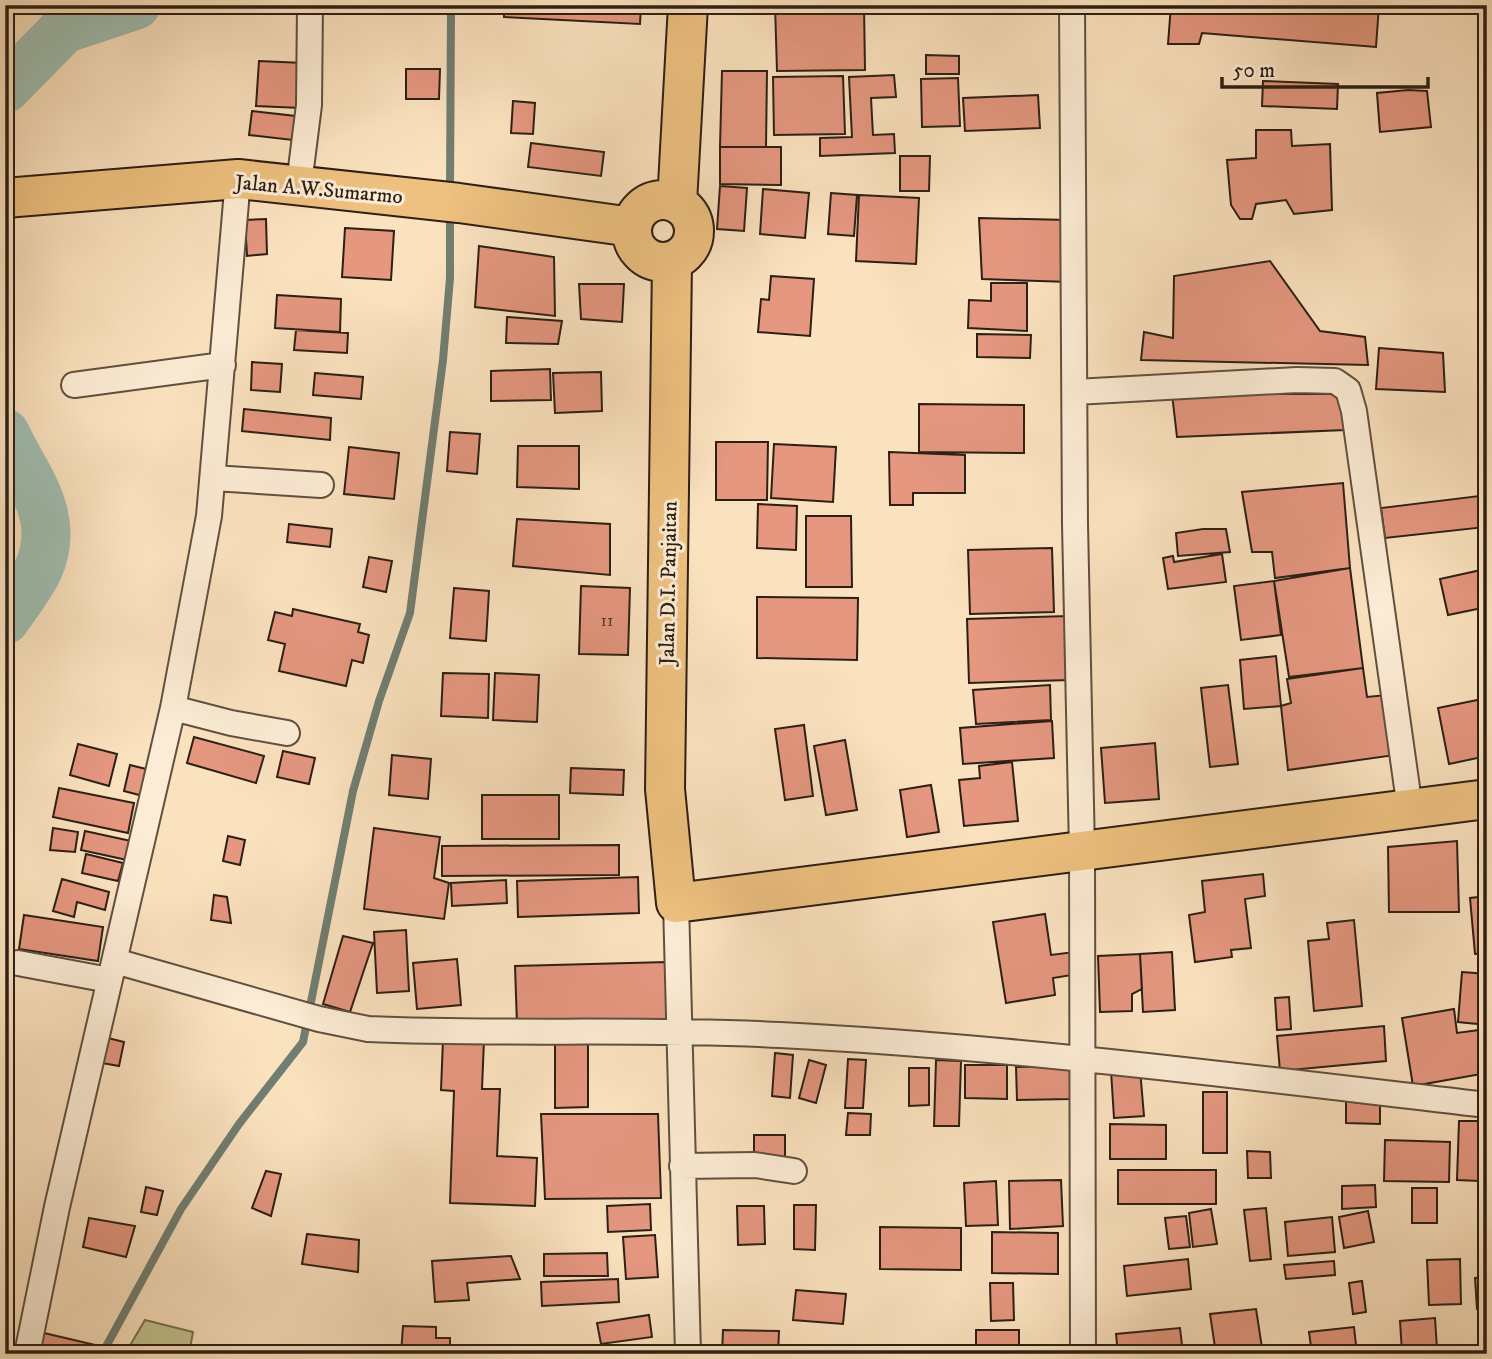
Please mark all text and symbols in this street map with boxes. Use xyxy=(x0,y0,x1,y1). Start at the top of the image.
scale bar xyxy=(1222,46,1429,90)
text: 50 m xyxy=(1233,58,1275,84)
street label: Jalan A.W.Sumarmo xyxy=(232,170,404,210)
street label: Jalan D.I. Panjaitan xyxy=(655,501,683,667)
house number: 11 xyxy=(600,610,614,632)

